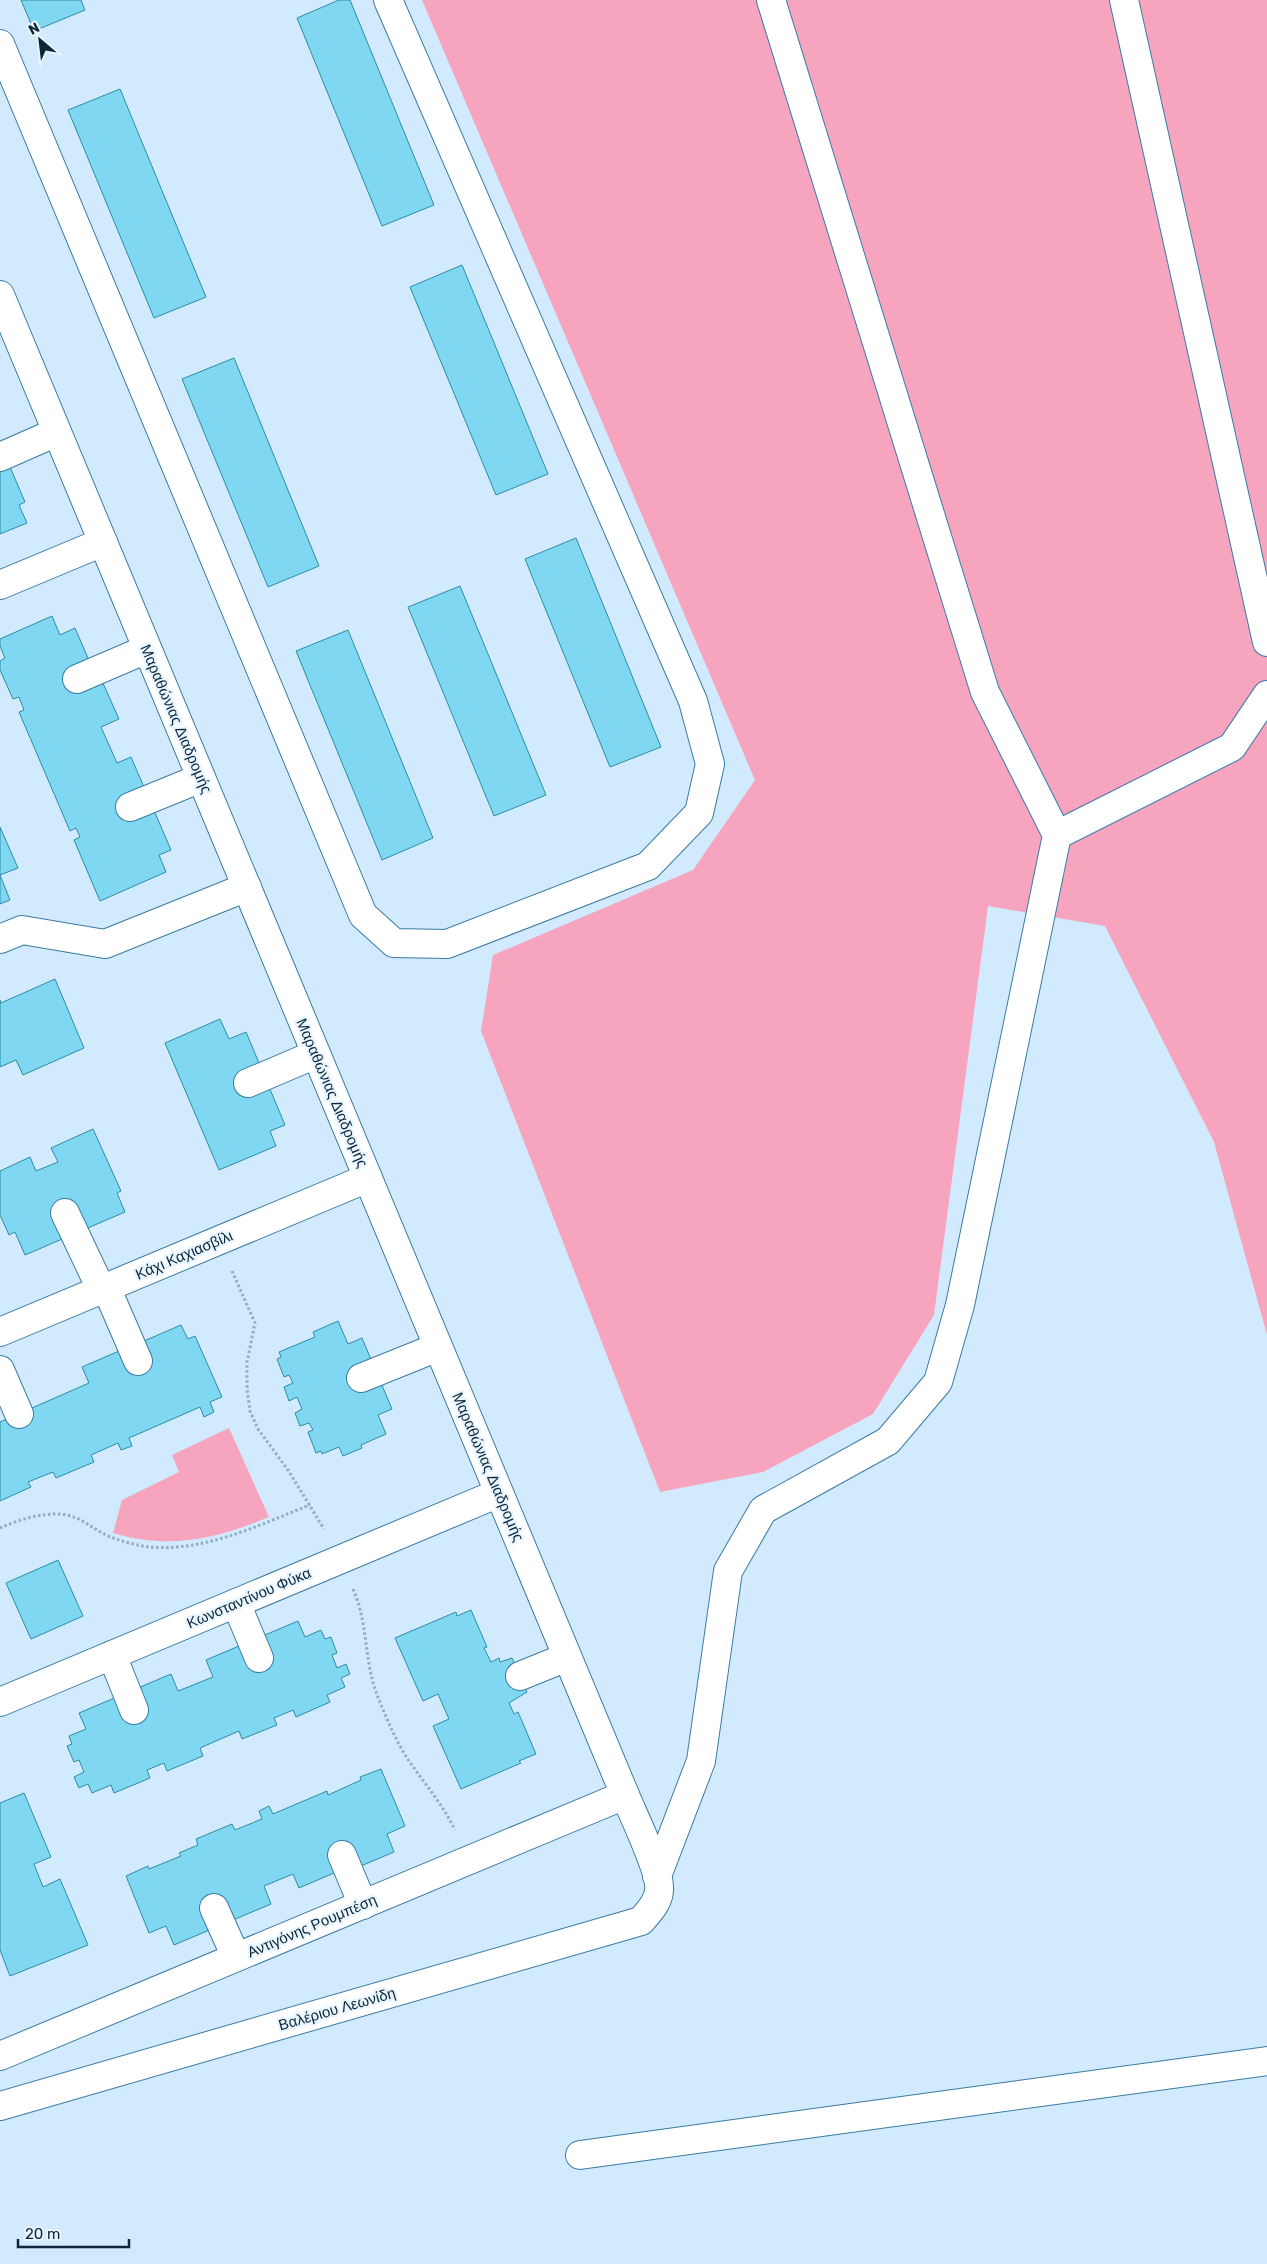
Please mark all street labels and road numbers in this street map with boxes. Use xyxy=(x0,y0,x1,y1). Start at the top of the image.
street label: Μαραθώνιας Διαδρομής xyxy=(136,642,216,796)
street label: Μαραθώνιας Διαδρομής xyxy=(292,1016,372,1170)
street label: Κάχι Καχιασβίλι xyxy=(133,1226,235,1284)
street label: Μαραθώνιας Διαδρομής xyxy=(448,1390,528,1544)
street label: Κωνσταντίνου Φύκα xyxy=(184,1564,314,1632)
street label: Αντιγόνης Ρουμπέση xyxy=(245,1891,379,1961)
street label: Βαλέριου Λεωνίδη xyxy=(276,1984,398,2034)

